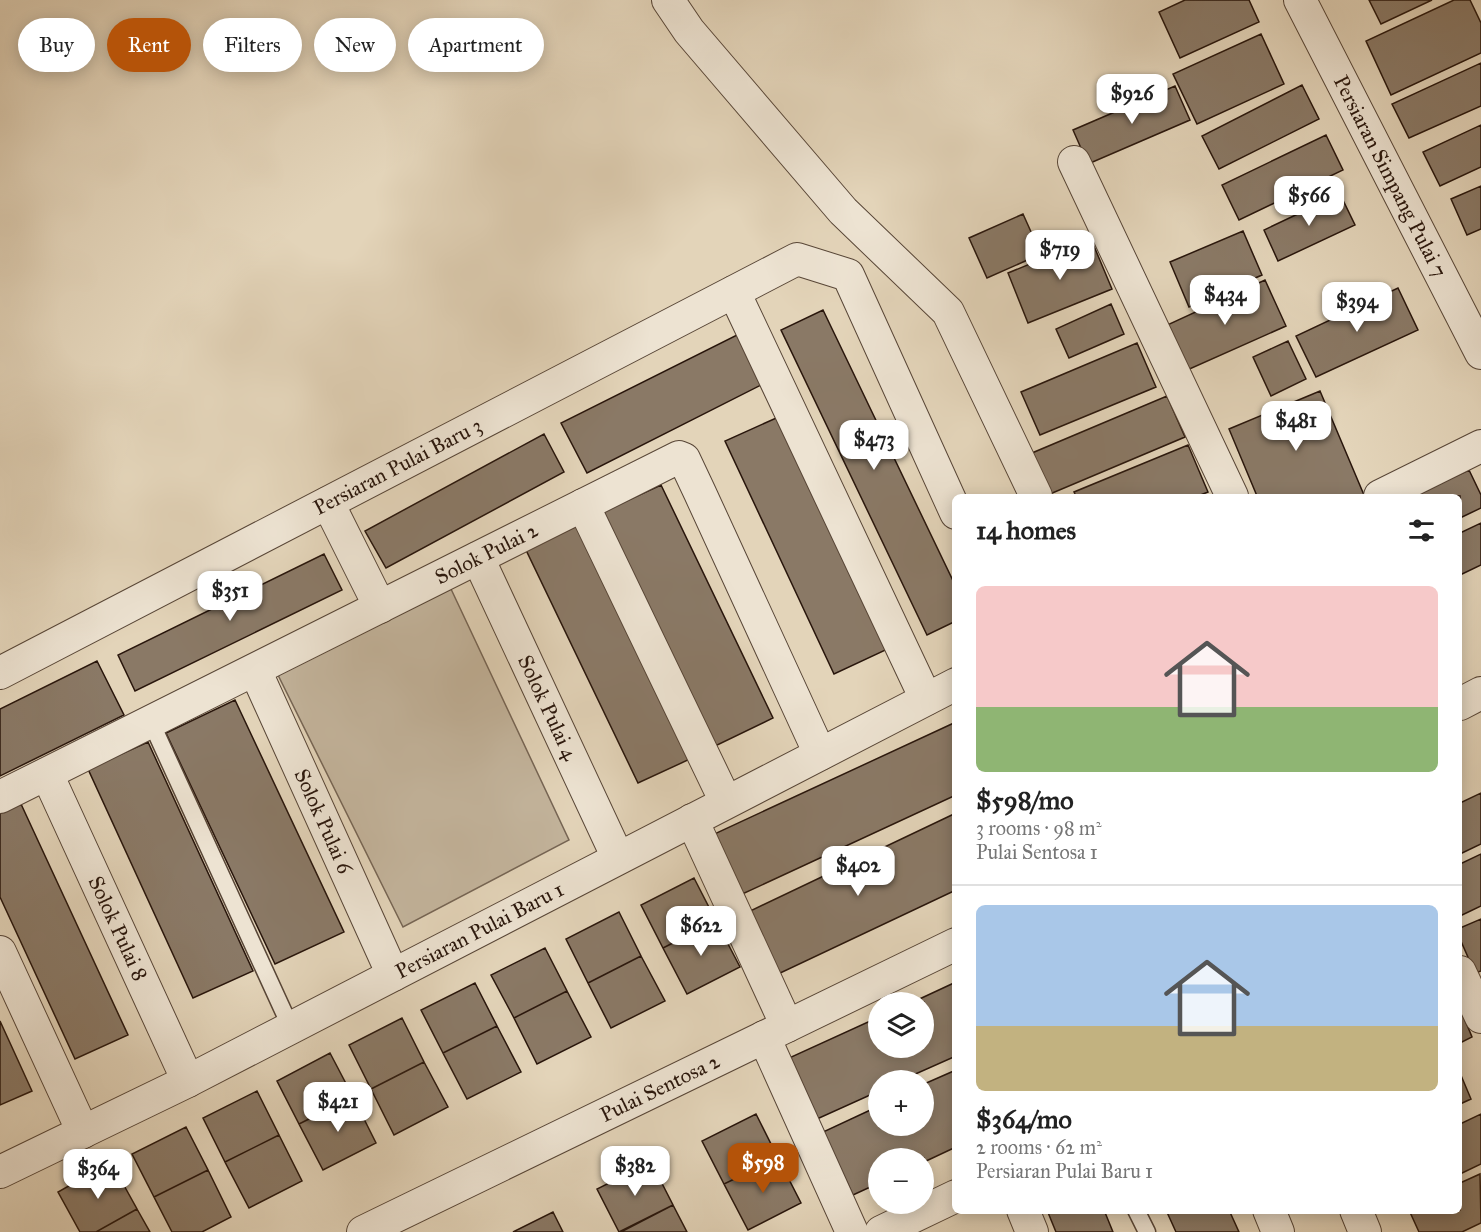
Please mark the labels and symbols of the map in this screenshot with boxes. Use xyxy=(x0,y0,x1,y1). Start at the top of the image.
street label: Persiaran Simpang Pulai 7 xyxy=(1328,71,1453,281)
pin: $926 xyxy=(1096,74,1168,125)
pin: $566 xyxy=(1273,176,1345,227)
pin: $719 xyxy=(1024,230,1096,281)
pin: $434 xyxy=(1189,275,1261,326)
pin: $394 xyxy=(1321,282,1393,333)
pin: $481 xyxy=(1260,401,1332,452)
street label: Persiaran Pulai Baru 3 xyxy=(309,412,486,521)
pin: $473 xyxy=(838,420,910,471)
street label: Solok Pulai 2 xyxy=(431,517,543,590)
pin: $351 xyxy=(194,571,266,622)
street label: Solok Pulai 4 xyxy=(512,651,584,765)
street label: Solok Pulai 6 xyxy=(288,765,359,879)
pin: $402 xyxy=(822,846,894,897)
street label: Solok Pulai 8 xyxy=(83,872,153,985)
street label: Persiaran Pulai Baru 1 xyxy=(391,876,568,985)
pin: $622 xyxy=(665,906,737,957)
street label: Pulai Sentosa 2 xyxy=(596,1047,724,1128)
pin: $421 xyxy=(302,1082,374,1133)
pin: $598 xyxy=(727,1143,799,1194)
pin: $382 xyxy=(599,1146,671,1197)
pin: $364 xyxy=(62,1149,134,1200)

